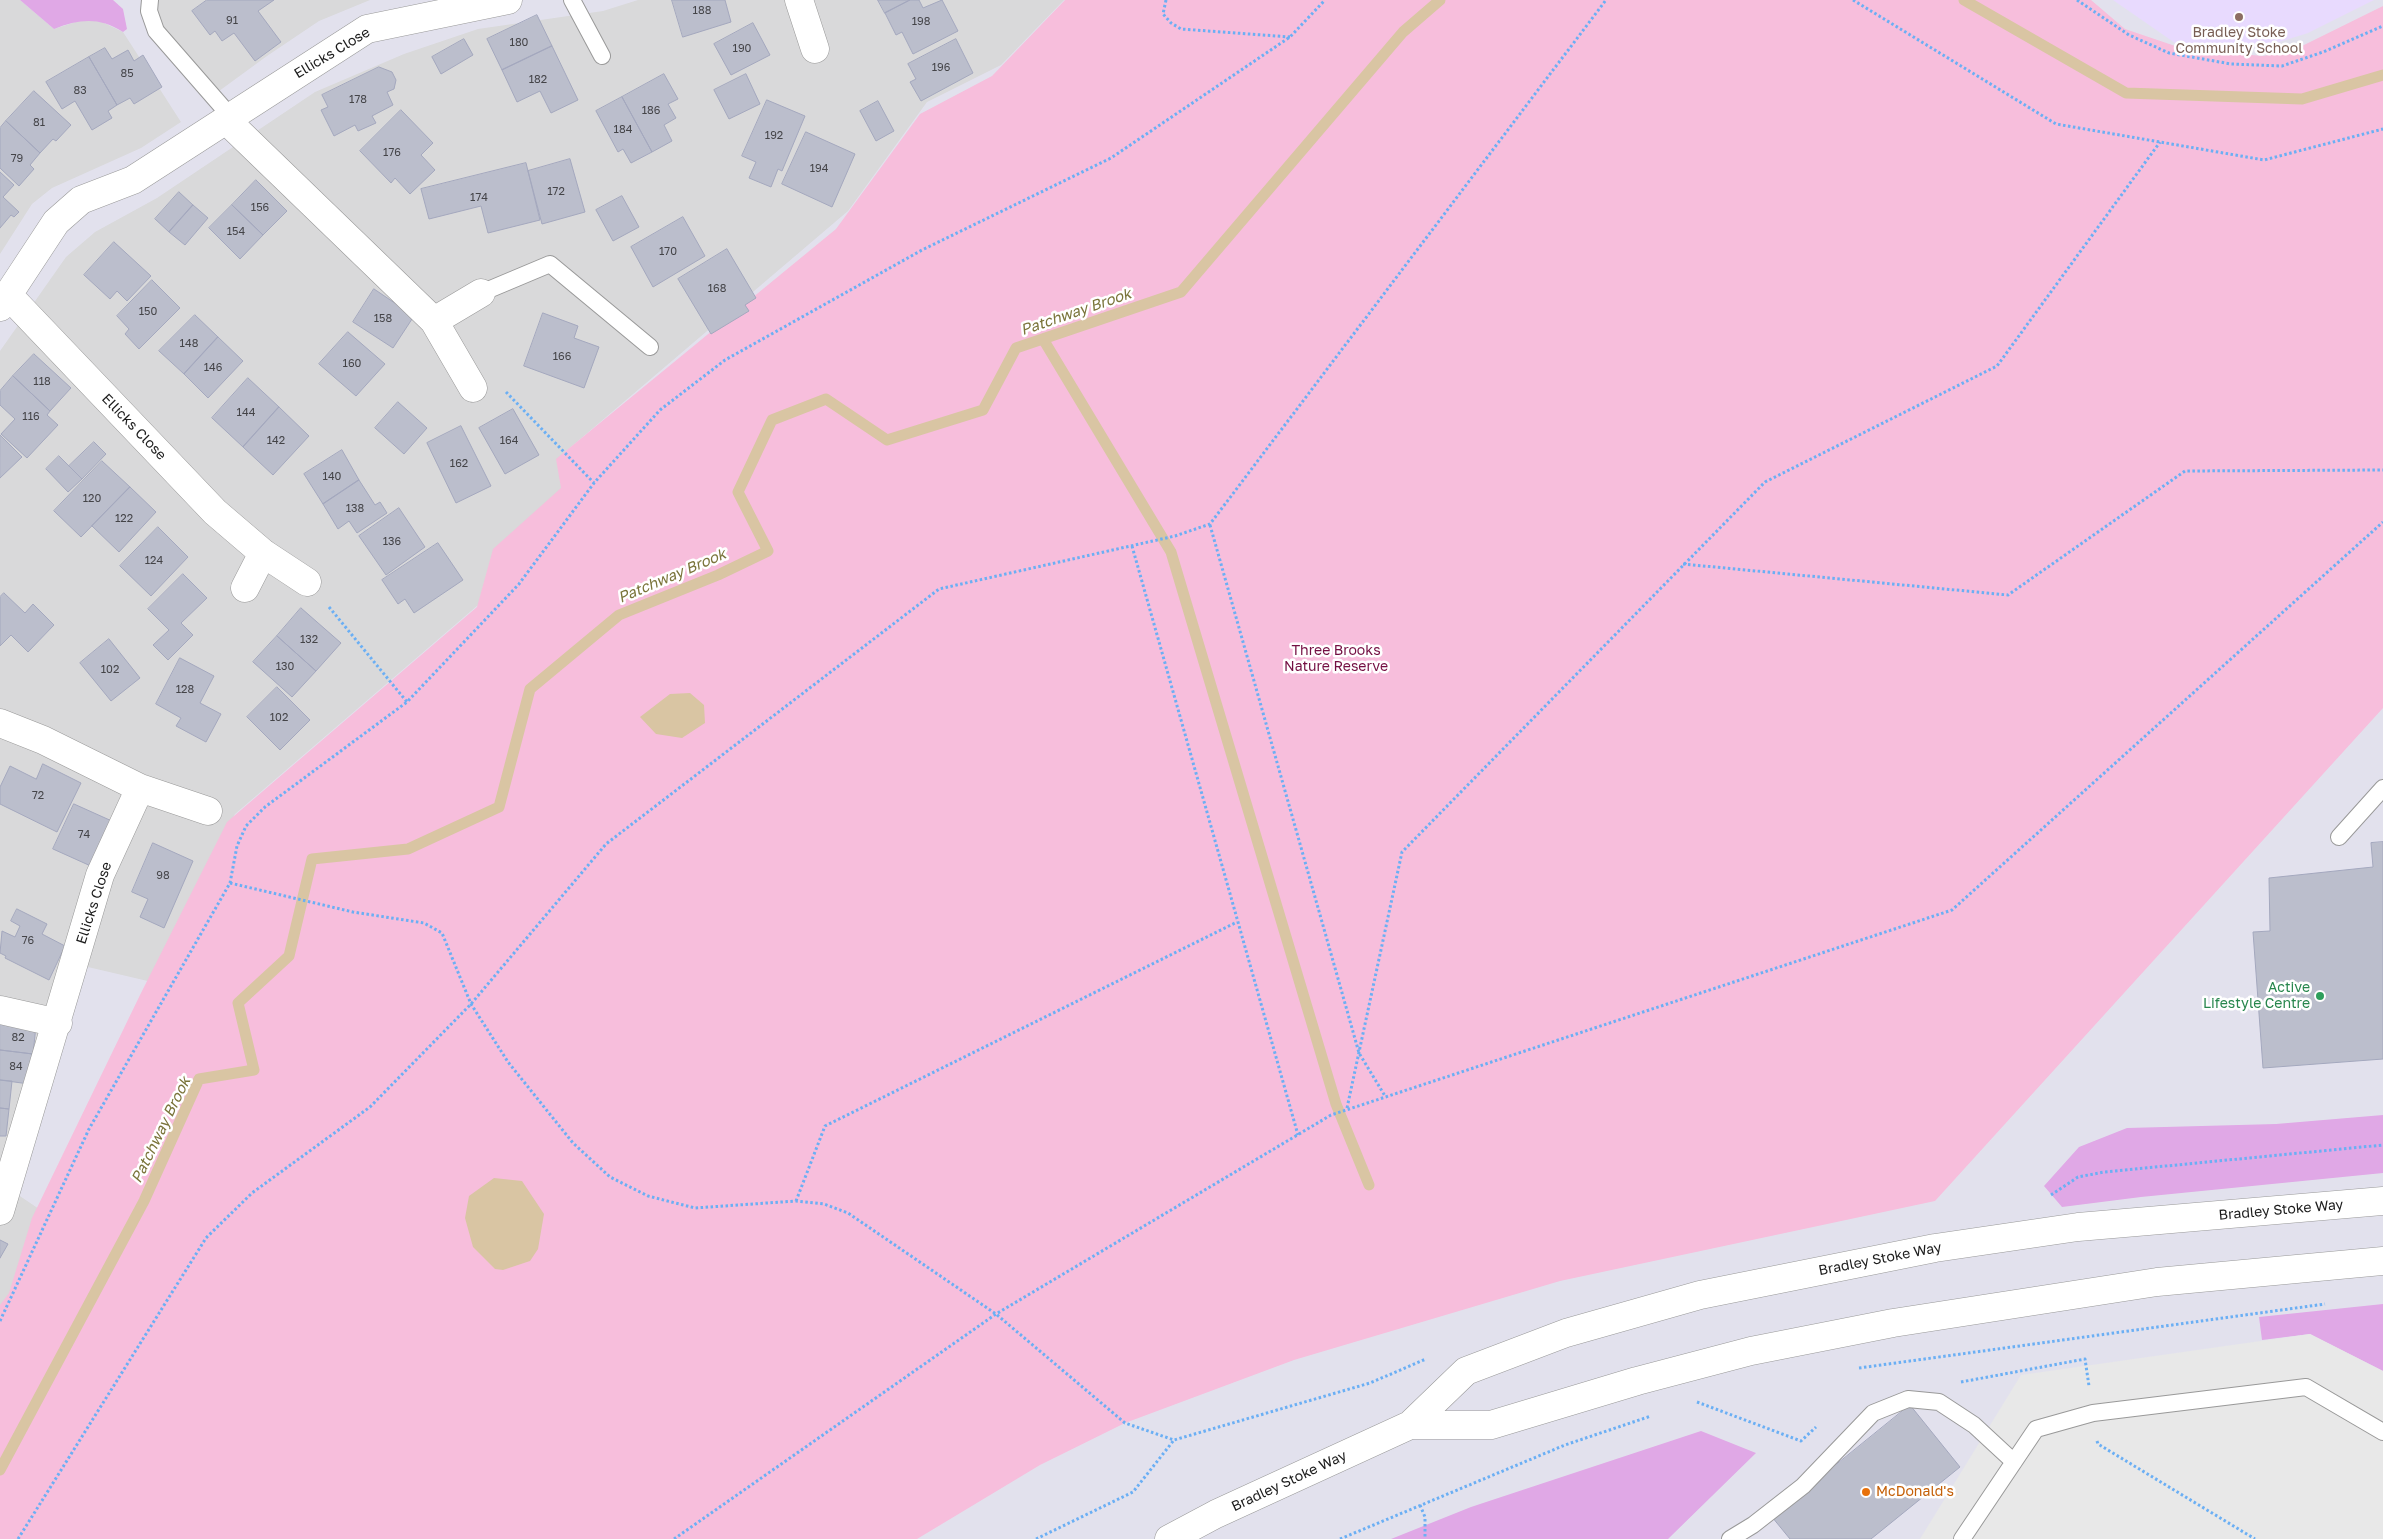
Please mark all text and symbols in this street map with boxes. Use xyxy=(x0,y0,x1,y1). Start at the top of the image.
house number: 188 xyxy=(693,4,711,18)
marker: Bradley Stoke Community School xyxy=(2233,11,2245,23)
house number: 91 xyxy=(226,14,238,28)
house number: 198 xyxy=(912,15,930,29)
street label: Ellicks Close xyxy=(291,24,373,82)
place label: Bradley Stoke Community School xyxy=(2175,25,2303,58)
house number: 180 xyxy=(510,36,528,50)
house number: 190 xyxy=(733,42,751,56)
house number: 196 xyxy=(932,61,950,75)
house number: 85 xyxy=(120,67,134,81)
house number: 182 xyxy=(529,73,547,87)
house number: 83 xyxy=(73,84,87,98)
house number: 178 xyxy=(349,93,367,107)
house number: 186 xyxy=(642,104,660,118)
house number: 81 xyxy=(33,116,45,130)
house number: 184 xyxy=(614,123,632,137)
house number: 192 xyxy=(765,129,783,143)
house number: 176 xyxy=(383,146,401,160)
house number: 79 xyxy=(11,152,23,166)
house number: 194 xyxy=(810,162,828,176)
house number: 172 xyxy=(547,185,565,199)
house number: 174 xyxy=(470,191,488,205)
house number: 156 xyxy=(251,201,269,215)
house number: 154 xyxy=(227,225,245,239)
house number: 170 xyxy=(659,245,677,259)
house number: 168 xyxy=(708,282,726,296)
water label: Patchway Brook xyxy=(1018,285,1134,339)
house number: 150 xyxy=(139,305,157,319)
house number: 158 xyxy=(374,312,392,326)
house number: 148 xyxy=(180,337,198,351)
house number: 166 xyxy=(553,350,571,364)
house number: 160 xyxy=(343,357,361,371)
house number: 146 xyxy=(204,361,222,375)
house number: 118 xyxy=(33,375,51,389)
street label: Ellicks Close xyxy=(98,390,170,464)
house number: 144 xyxy=(237,406,255,420)
house number: 116 xyxy=(22,410,40,424)
house number: 142 xyxy=(267,434,285,448)
house number: 164 xyxy=(500,434,518,448)
house number: 162 xyxy=(450,457,468,471)
house number: 140 xyxy=(323,470,341,484)
house number: 120 xyxy=(83,492,101,506)
house number: 138 xyxy=(346,502,364,516)
house number: 122 xyxy=(115,512,133,526)
house number: 136 xyxy=(383,535,401,549)
water label: Patchway Brook xyxy=(615,545,729,607)
house number: 124 xyxy=(145,554,163,568)
house number: 132 xyxy=(300,633,318,647)
park label: Three Brooks Nature Reserve xyxy=(1284,643,1388,676)
house number: 130 xyxy=(276,660,294,674)
house number: 102 xyxy=(101,663,119,677)
house number: 128 xyxy=(176,683,194,697)
house number: 102 xyxy=(270,711,288,725)
house number: 72 xyxy=(32,789,44,803)
house number: 74 xyxy=(78,828,90,842)
street label: Ellicks Close xyxy=(73,860,115,946)
house number: 98 xyxy=(156,869,170,883)
house number: 76 xyxy=(22,934,34,948)
place label: Active Lifestyle Centre xyxy=(2203,980,2310,1012)
marker: Active Lifestyle Centre xyxy=(2314,990,2326,1002)
house number: 82 xyxy=(11,1031,25,1045)
house number: 84 xyxy=(9,1060,23,1074)
water label: Patchway Brook xyxy=(128,1074,194,1186)
street label: Bradley Stoke Way xyxy=(2218,1196,2344,1224)
street label: Bradley Stoke Way xyxy=(1817,1239,1943,1279)
street label: Bradley Stoke Way xyxy=(1229,1447,1349,1515)
place label: McDonald's xyxy=(1876,1484,1954,1500)
marker: McDonald's xyxy=(1860,1486,1872,1498)

